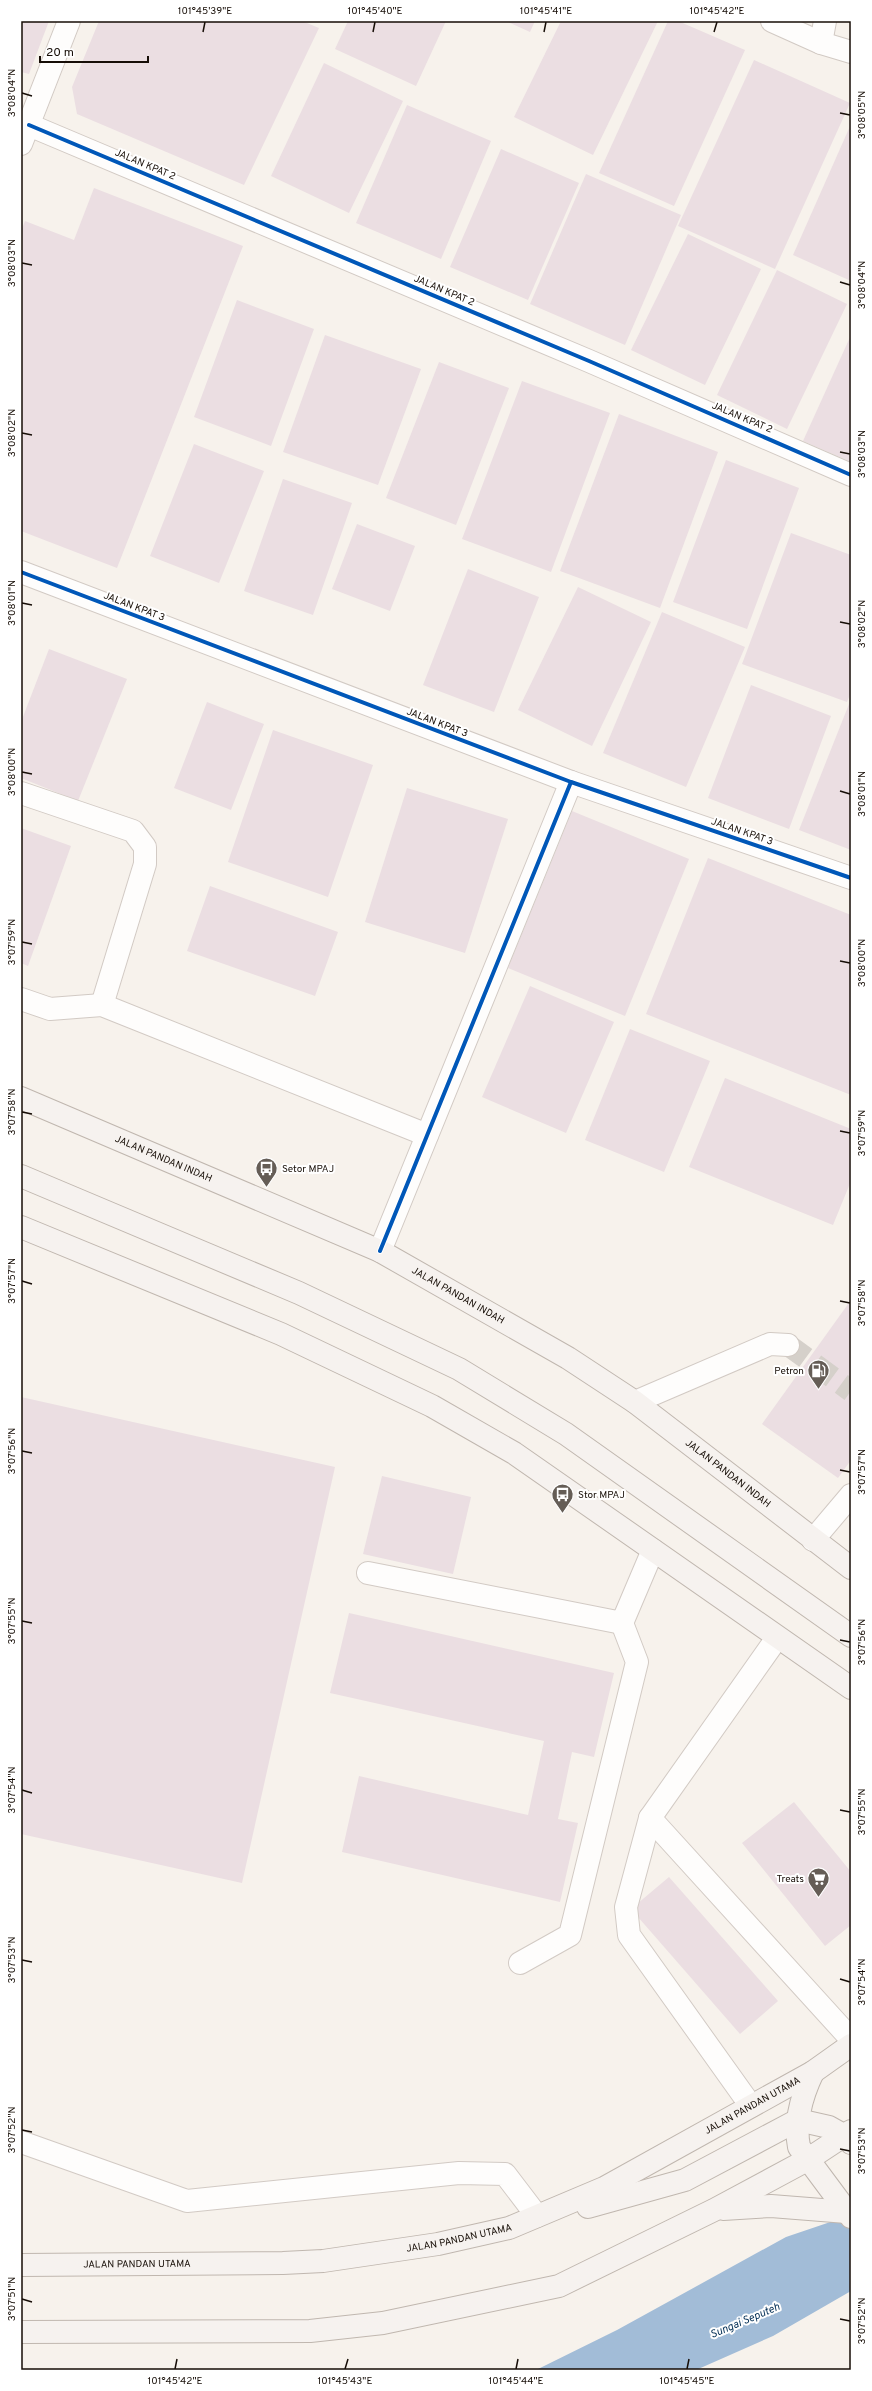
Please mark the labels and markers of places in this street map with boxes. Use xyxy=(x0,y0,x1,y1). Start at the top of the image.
bus stop icon: Setor MPAJ xyxy=(254,1156,280,1189)
place label: Setor MPAJ xyxy=(282,1163,334,1176)
fuel station icon: Petron xyxy=(806,1358,832,1391)
place label: Petron xyxy=(774,1365,804,1378)
bus stop icon: Stor MPAJ xyxy=(549,1482,575,1515)
place label: Stor MPAJ xyxy=(578,1489,625,1502)
supermarket icon: Treats xyxy=(806,1866,832,1899)
place label: Treats xyxy=(777,1873,804,1886)

